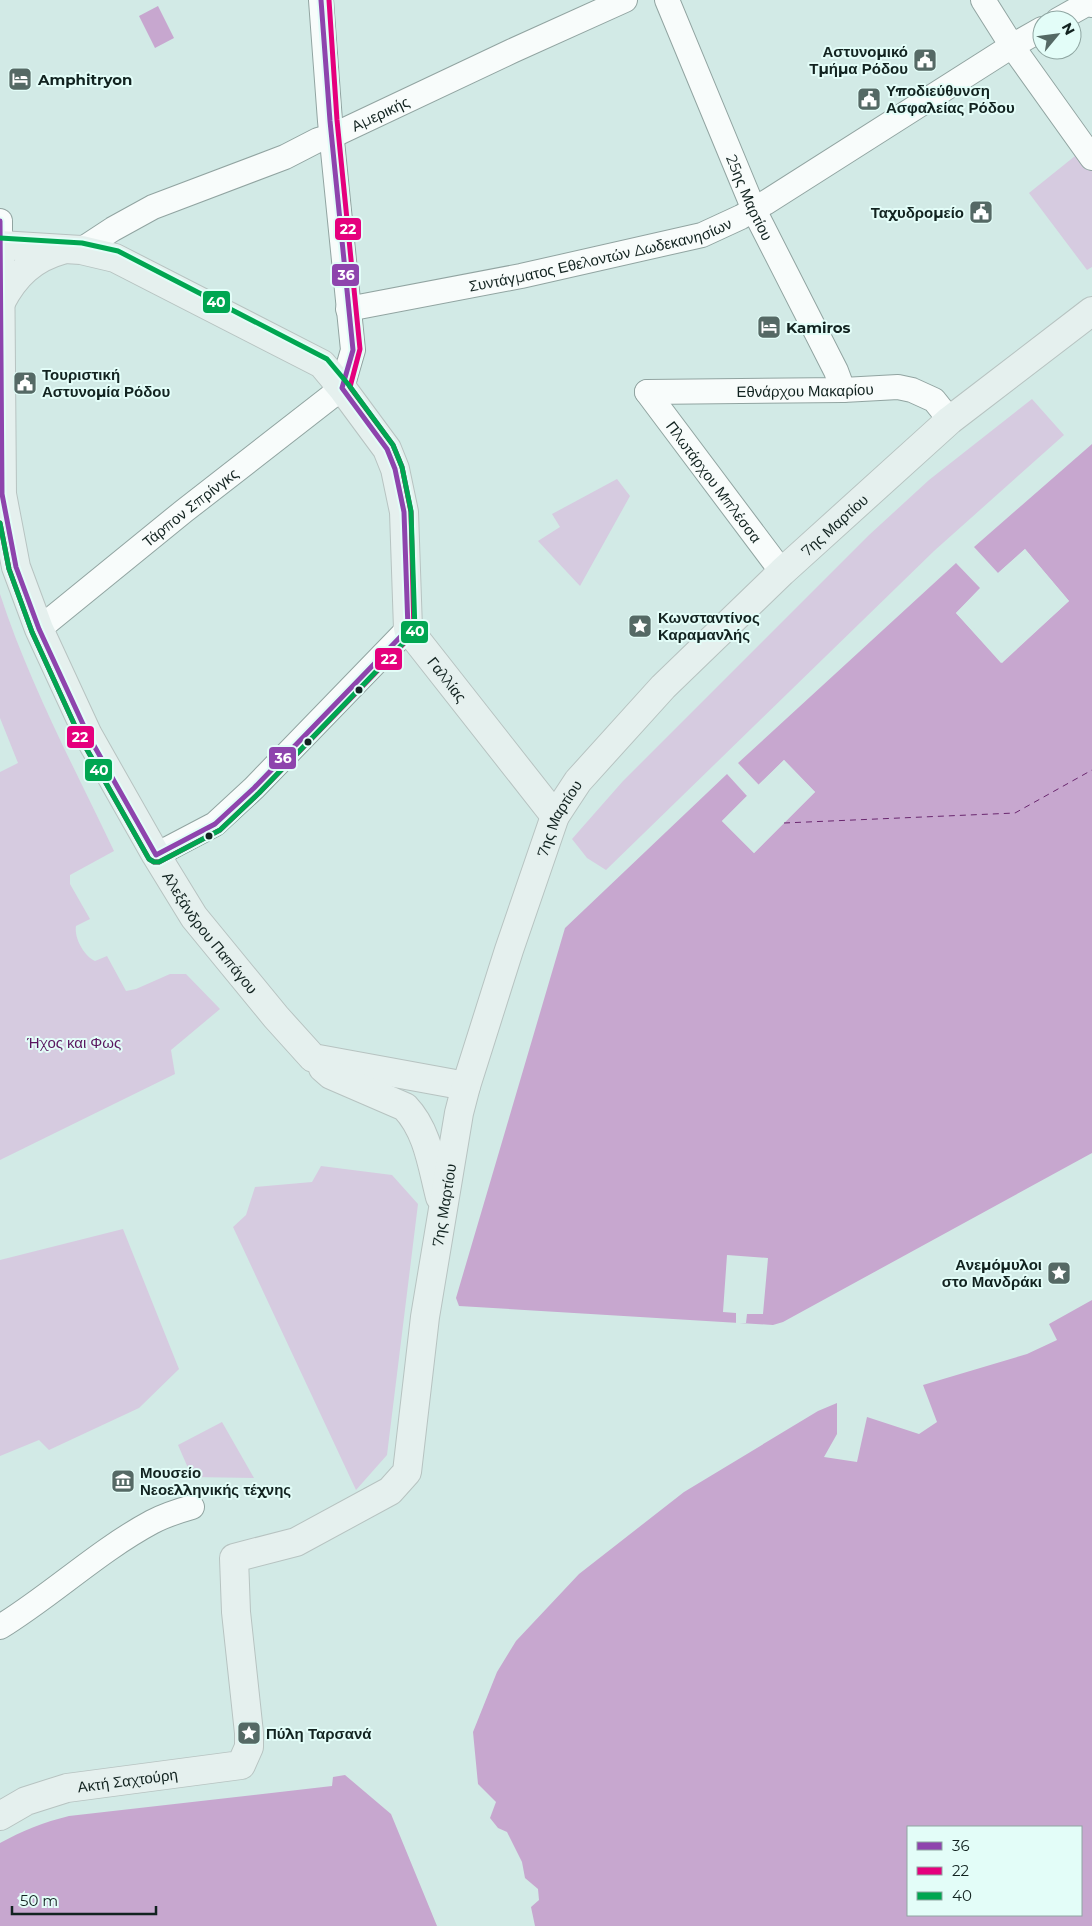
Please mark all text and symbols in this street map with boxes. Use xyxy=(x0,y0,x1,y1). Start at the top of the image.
north arrow xyxy=(1032,10,1082,60)
text: N xyxy=(1058,19,1079,38)
place label: Αστυνομικό Τμήμα Ρόδου xyxy=(809,42,908,78)
public building icon: Αστυνομικό Τμήμα Ρόδου xyxy=(912,47,938,73)
hotel icon: Amphitryon xyxy=(7,66,33,92)
place label: Amphitryon xyxy=(37,70,132,89)
place label: Υποδιεύθυνση Ασφαλείας Ρόδου xyxy=(886,81,1015,117)
public building icon: Υποδιεύθυνση Ασφαλείας Ρόδου xyxy=(856,86,882,112)
street label: Αμερικής xyxy=(348,91,412,135)
street label: 25ης Μαρτίου xyxy=(723,152,777,243)
public building icon: Ταχυδρομείο xyxy=(968,199,994,225)
place label: Ταχυδρομείο xyxy=(871,203,964,222)
street label: Συντάγματος Εθελοντών Δωδεκανησίων xyxy=(467,213,734,295)
line badge: 22 xyxy=(334,217,362,241)
text: 22 xyxy=(340,220,356,238)
line badge: 36 xyxy=(331,263,360,287)
text: 36 xyxy=(336,266,355,284)
line badge: 40 xyxy=(202,290,231,314)
text: 40 xyxy=(206,293,226,311)
hotel icon: Kamiros xyxy=(756,314,782,340)
place label: Kamiros xyxy=(786,318,851,337)
place label: Τουριστική Αστυνομία Ρόδου xyxy=(42,365,170,401)
public building icon: Τουριστική Αστυνομία Ρόδου xyxy=(12,370,38,396)
street label: Εθνάρχου Μακαρίου xyxy=(736,379,874,401)
street label: Πλωτάρχου Μπλέσσα xyxy=(662,417,766,546)
street label: Τάρπον Σπρίνγκς xyxy=(138,463,242,551)
street label: 7ης Μαρτίου xyxy=(797,490,872,560)
place label: Κωνσταντίνος Καραμανλής xyxy=(658,608,760,644)
place icon: Κωνσταντίνος Καραμανλής xyxy=(627,613,653,639)
line badge: 40 xyxy=(400,620,429,644)
text: 40 xyxy=(405,622,425,640)
line badge: 22 xyxy=(374,647,403,671)
text: 22 xyxy=(381,650,397,668)
street label: Γαλλίας xyxy=(424,653,471,706)
unlabelled marker xyxy=(354,685,364,695)
line badge: 22 xyxy=(66,725,95,749)
text: 22 xyxy=(72,728,88,746)
unlabelled marker xyxy=(303,737,313,747)
line badge: 36 xyxy=(268,746,297,770)
text: 36 xyxy=(273,749,292,767)
line badge: 40 xyxy=(84,758,113,782)
text: 40 xyxy=(89,761,109,779)
street label: 7ης Μαρτίου xyxy=(532,776,586,859)
unlabelled marker xyxy=(204,831,214,841)
street label: Αλεξάνδρου Παπάγου xyxy=(159,868,262,997)
park label: Ήχος και Φως xyxy=(26,1033,121,1052)
street label: 7ης Μαρτίου xyxy=(427,1162,460,1248)
place label: Ανεμόμυλοι στο Μανδράκι xyxy=(942,1255,1042,1291)
place icon: Ανεμόμυλοι στο Μανδράκι xyxy=(1046,1260,1072,1286)
place label: Μουσείο Νεοελληνικής τέχνης xyxy=(140,1463,291,1499)
museum icon: Μουσείο Νεοελληνικής τέχνης xyxy=(110,1468,136,1494)
place icon: Πύλη Ταρσανά xyxy=(236,1720,262,1746)
place label: Πύλη Ταρσανά xyxy=(266,1724,372,1743)
street label: Ακτή Σαχτούρη xyxy=(76,1764,179,1796)
legend xyxy=(907,1826,1082,1916)
text: 36 xyxy=(952,1836,970,1855)
text: 22 xyxy=(952,1861,969,1880)
scale bar xyxy=(12,1884,156,1916)
text: 40 xyxy=(952,1886,972,1905)
text: 50 m xyxy=(20,1891,58,1910)

